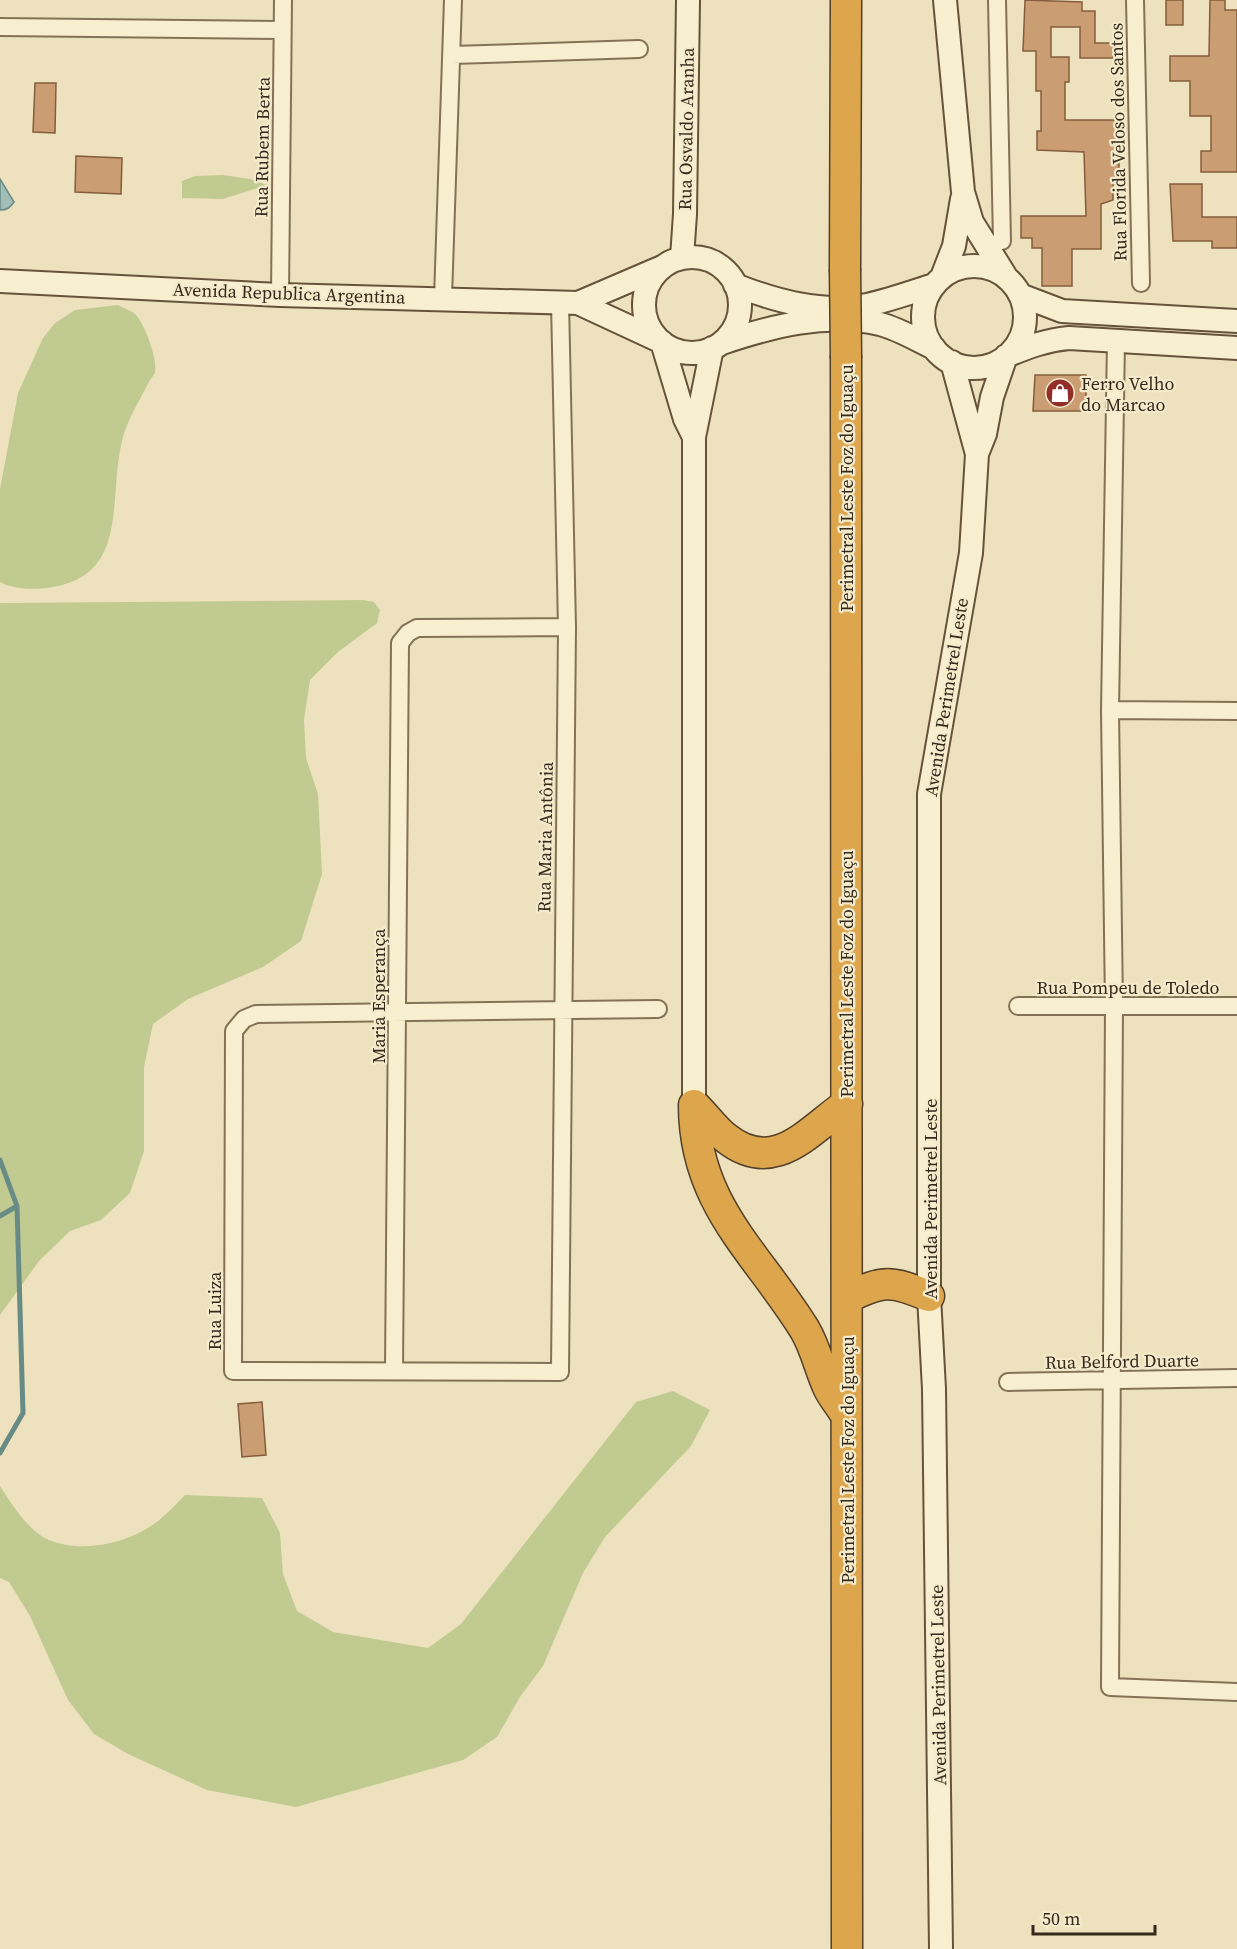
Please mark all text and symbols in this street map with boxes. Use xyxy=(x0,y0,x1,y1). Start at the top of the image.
street label: Rua Florida Veloso dos Santos xyxy=(1103,22,1133,261)
street label: Rua Osvaldo Aranha xyxy=(672,47,700,211)
street label: Rua Rubem Berta xyxy=(248,76,276,218)
street label: Avenida Republica Argentina xyxy=(172,276,407,310)
street label: Perimetral Leste Foz do Iguaçu xyxy=(834,364,859,612)
place label: Ferro Velho do Marcao xyxy=(1081,371,1174,417)
shop icon: Ferro Velho do Marcao xyxy=(1044,377,1076,409)
street label: Avenida Perimetrel Leste xyxy=(918,596,974,798)
street label: Rua Maria Antônia xyxy=(531,761,559,913)
street label: Perimetral Leste Foz do Iguaçu xyxy=(834,850,859,1098)
street label: Maria Esperança xyxy=(366,928,391,1063)
street label: Rua Pompeu de Toledo xyxy=(1037,975,1220,1000)
street label: Avenida Perimetrel Leste xyxy=(918,1099,943,1299)
street label: Rua Luiza xyxy=(202,1271,227,1350)
street label: Perimetral Leste Foz do Iguaçu xyxy=(835,1336,860,1584)
street label: Rua Belford Duarte xyxy=(1045,1347,1199,1375)
street label: Avenida Perimetrel Leste xyxy=(924,1584,952,1786)
scale bar xyxy=(1033,1898,1154,1936)
text: 50 m xyxy=(1042,1906,1080,1931)

